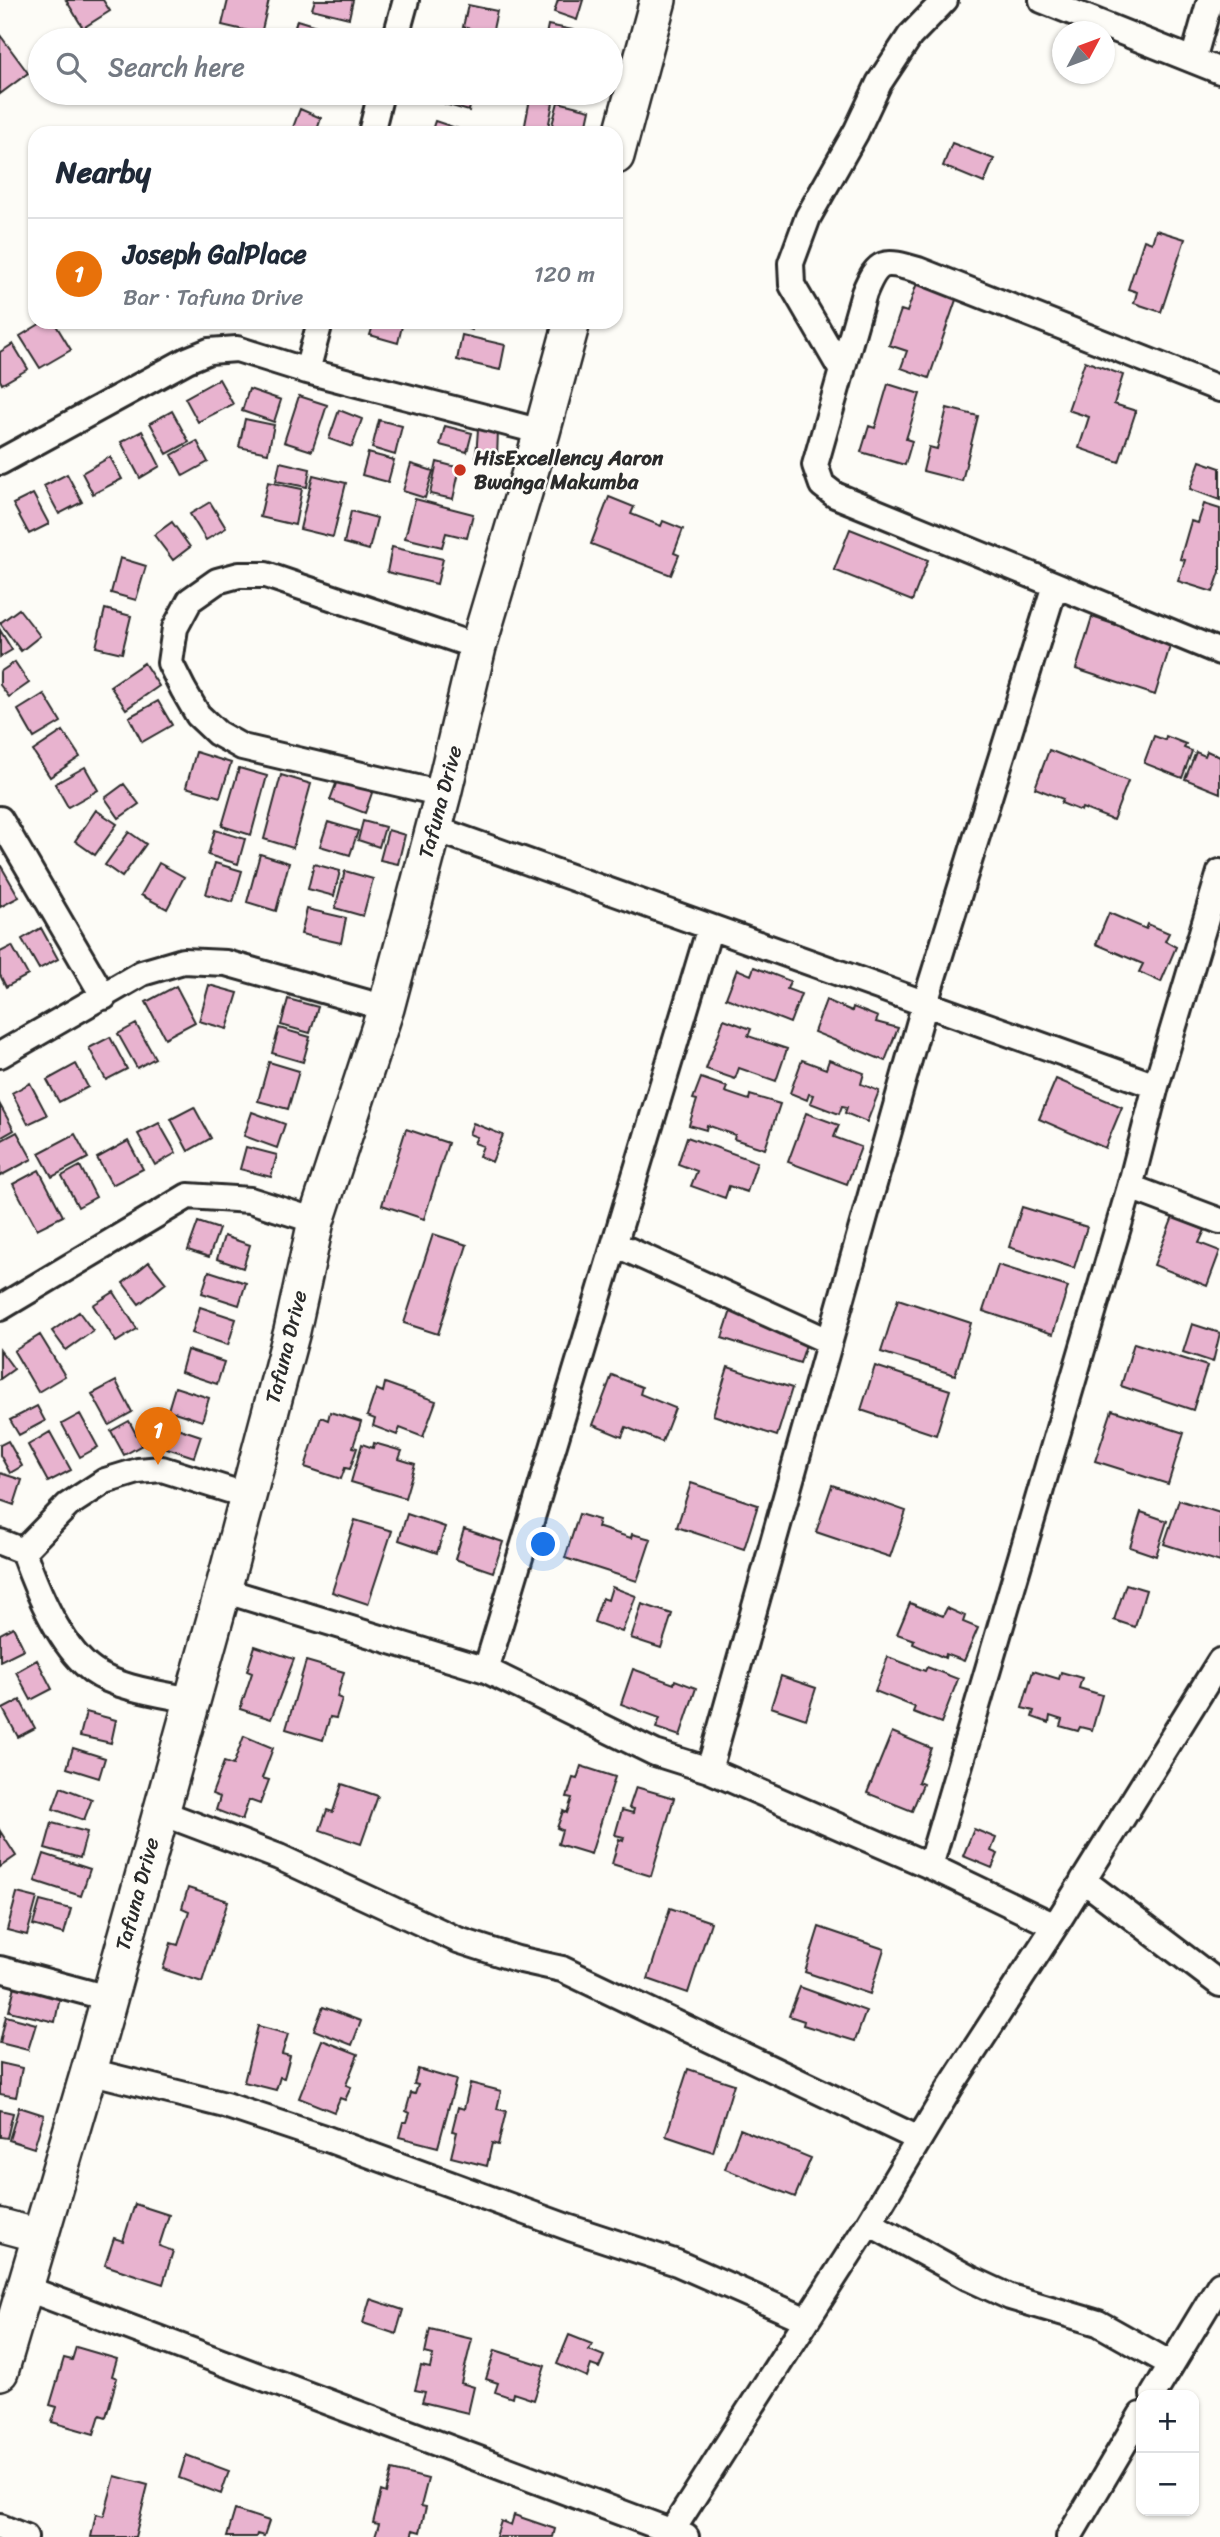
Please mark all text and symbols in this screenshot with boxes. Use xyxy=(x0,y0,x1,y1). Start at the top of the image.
north arrow xyxy=(1052,21,1115,84)
search box xyxy=(28,28,623,105)
text: Search here xyxy=(108,44,245,90)
icon: search xyxy=(52,48,90,86)
text: Nearby xyxy=(56,145,151,199)
text: Joseph GalPlace xyxy=(123,231,307,277)
text: 1 xyxy=(74,254,84,295)
text: 120 m xyxy=(534,254,595,295)
text: Bar · Tafuna Drive xyxy=(123,277,303,318)
place label: HisExcellency Aaron Bwanga Makumba xyxy=(473,439,664,501)
marker: HisExcellency Aaron Bwanga Makumba xyxy=(452,462,468,478)
street label: Tafuna Drive xyxy=(407,741,473,863)
street label: Tafuna Drive xyxy=(254,1286,318,1408)
pin: 1 xyxy=(135,1407,181,1465)
your location xyxy=(526,1527,560,1561)
street label: Tafuna Drive xyxy=(104,1833,170,1955)
map controls xyxy=(1136,2390,1199,2516)
button: + xyxy=(1136,2390,1199,2453)
button: − xyxy=(1136,2453,1199,2516)

